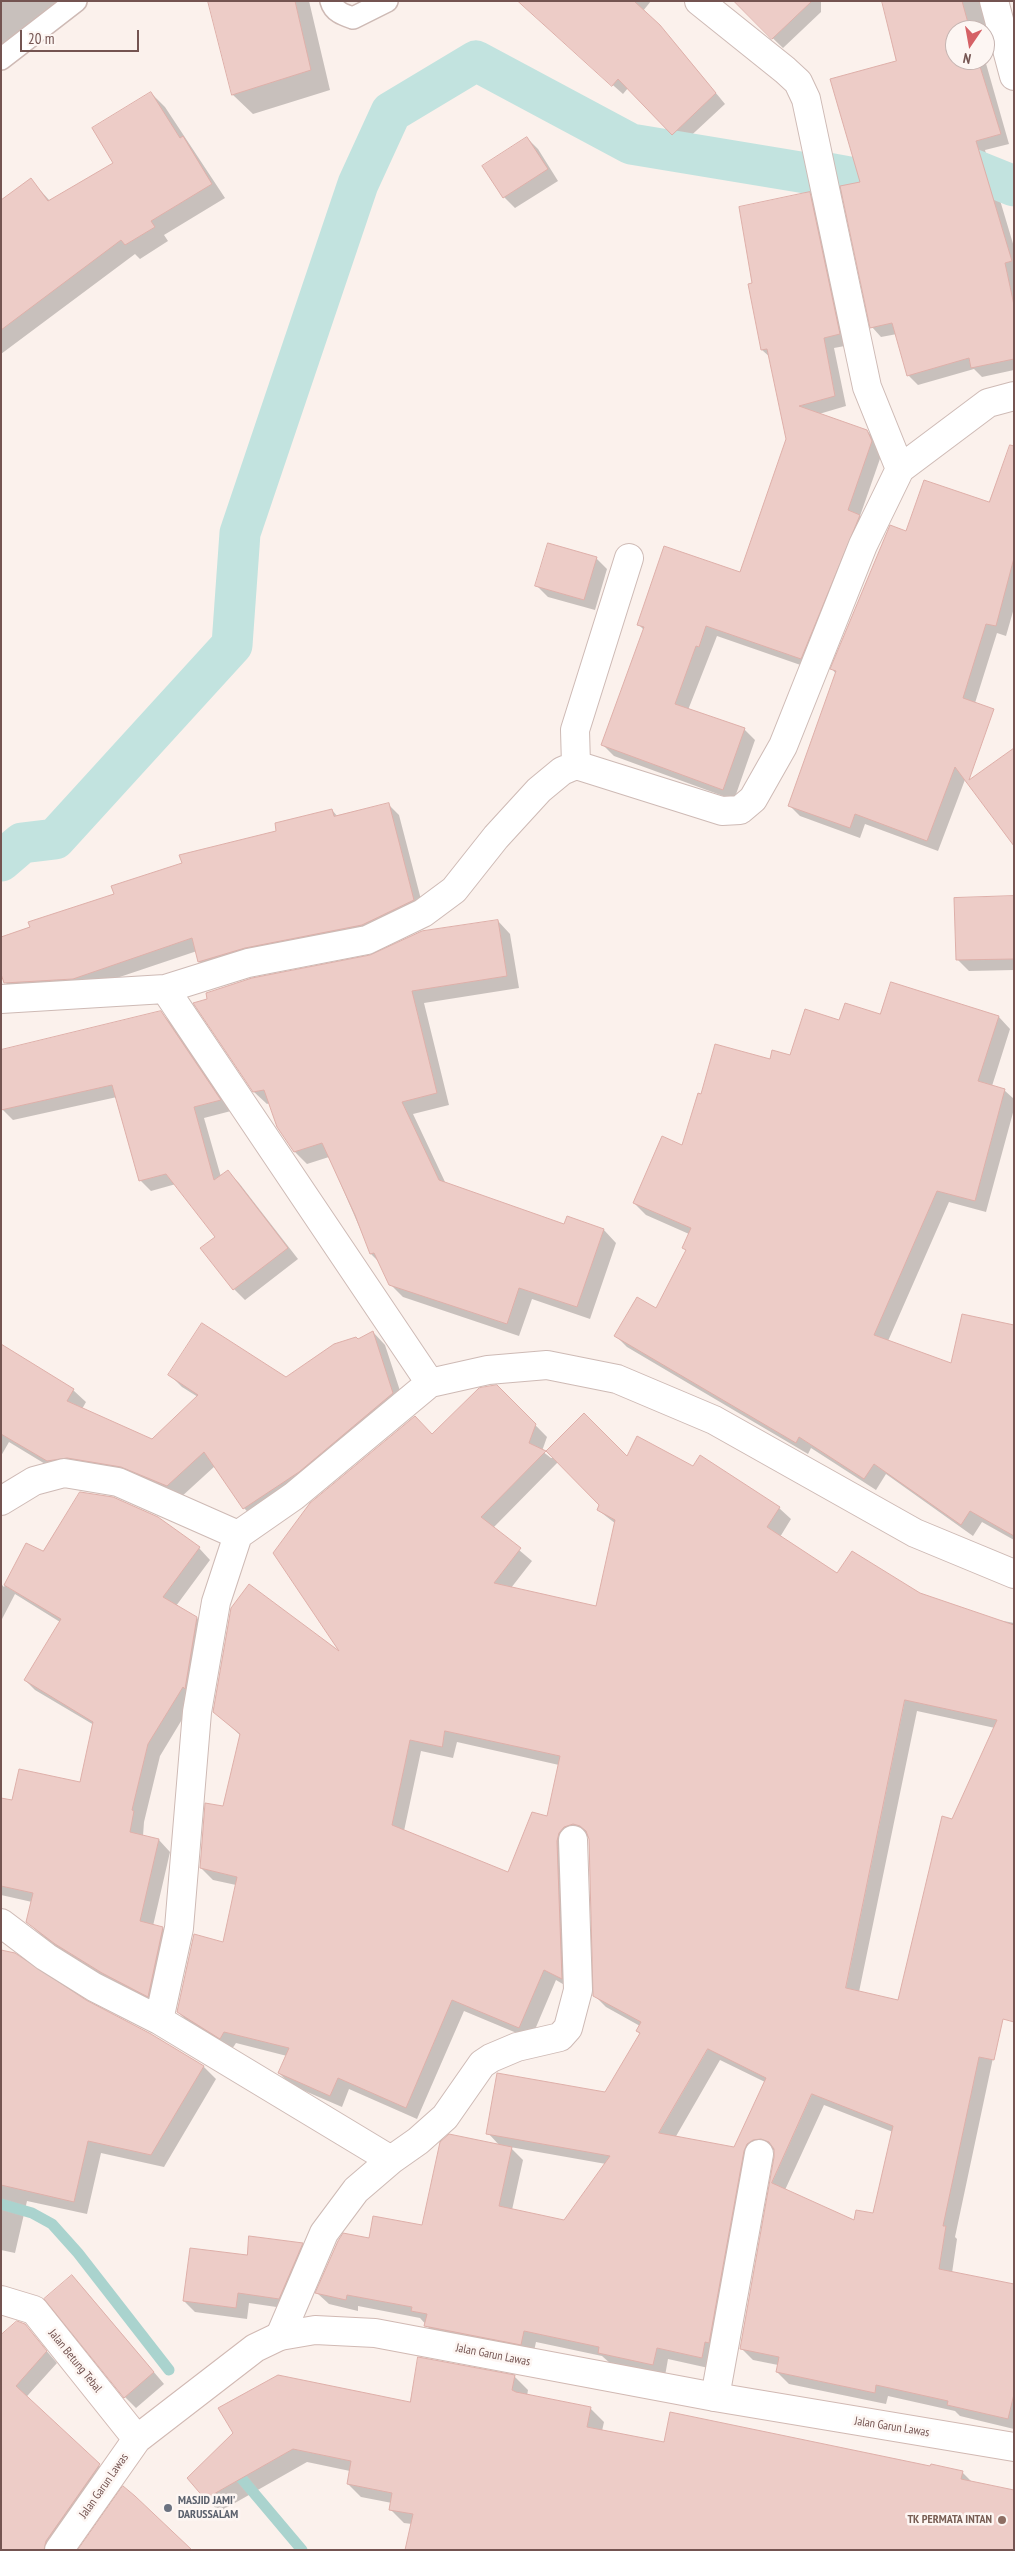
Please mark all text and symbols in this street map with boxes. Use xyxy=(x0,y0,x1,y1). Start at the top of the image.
scale bar xyxy=(22,20,141,52)
north arrow xyxy=(945,20,995,70)
text: 20 m xyxy=(28,29,54,48)
text: N xyxy=(962,49,973,68)
street label: Jalan Betung Tebal xyxy=(45,2327,105,2395)
street label: Jalan Garun Lawas xyxy=(454,2341,532,2369)
street label: Jalan Garun Lawas xyxy=(854,2414,930,2440)
street label: Jalan Garun Lawas xyxy=(76,2451,132,2521)
place label: MASJID JAMI' DARUSSALAM xyxy=(178,2494,238,2522)
marker: MASJID JAMI' DARUSSALAM xyxy=(162,2502,174,2514)
place label: TK PERMATA INTAN xyxy=(907,2513,992,2527)
marker: TK PERMATA INTAN xyxy=(996,2514,1008,2526)

